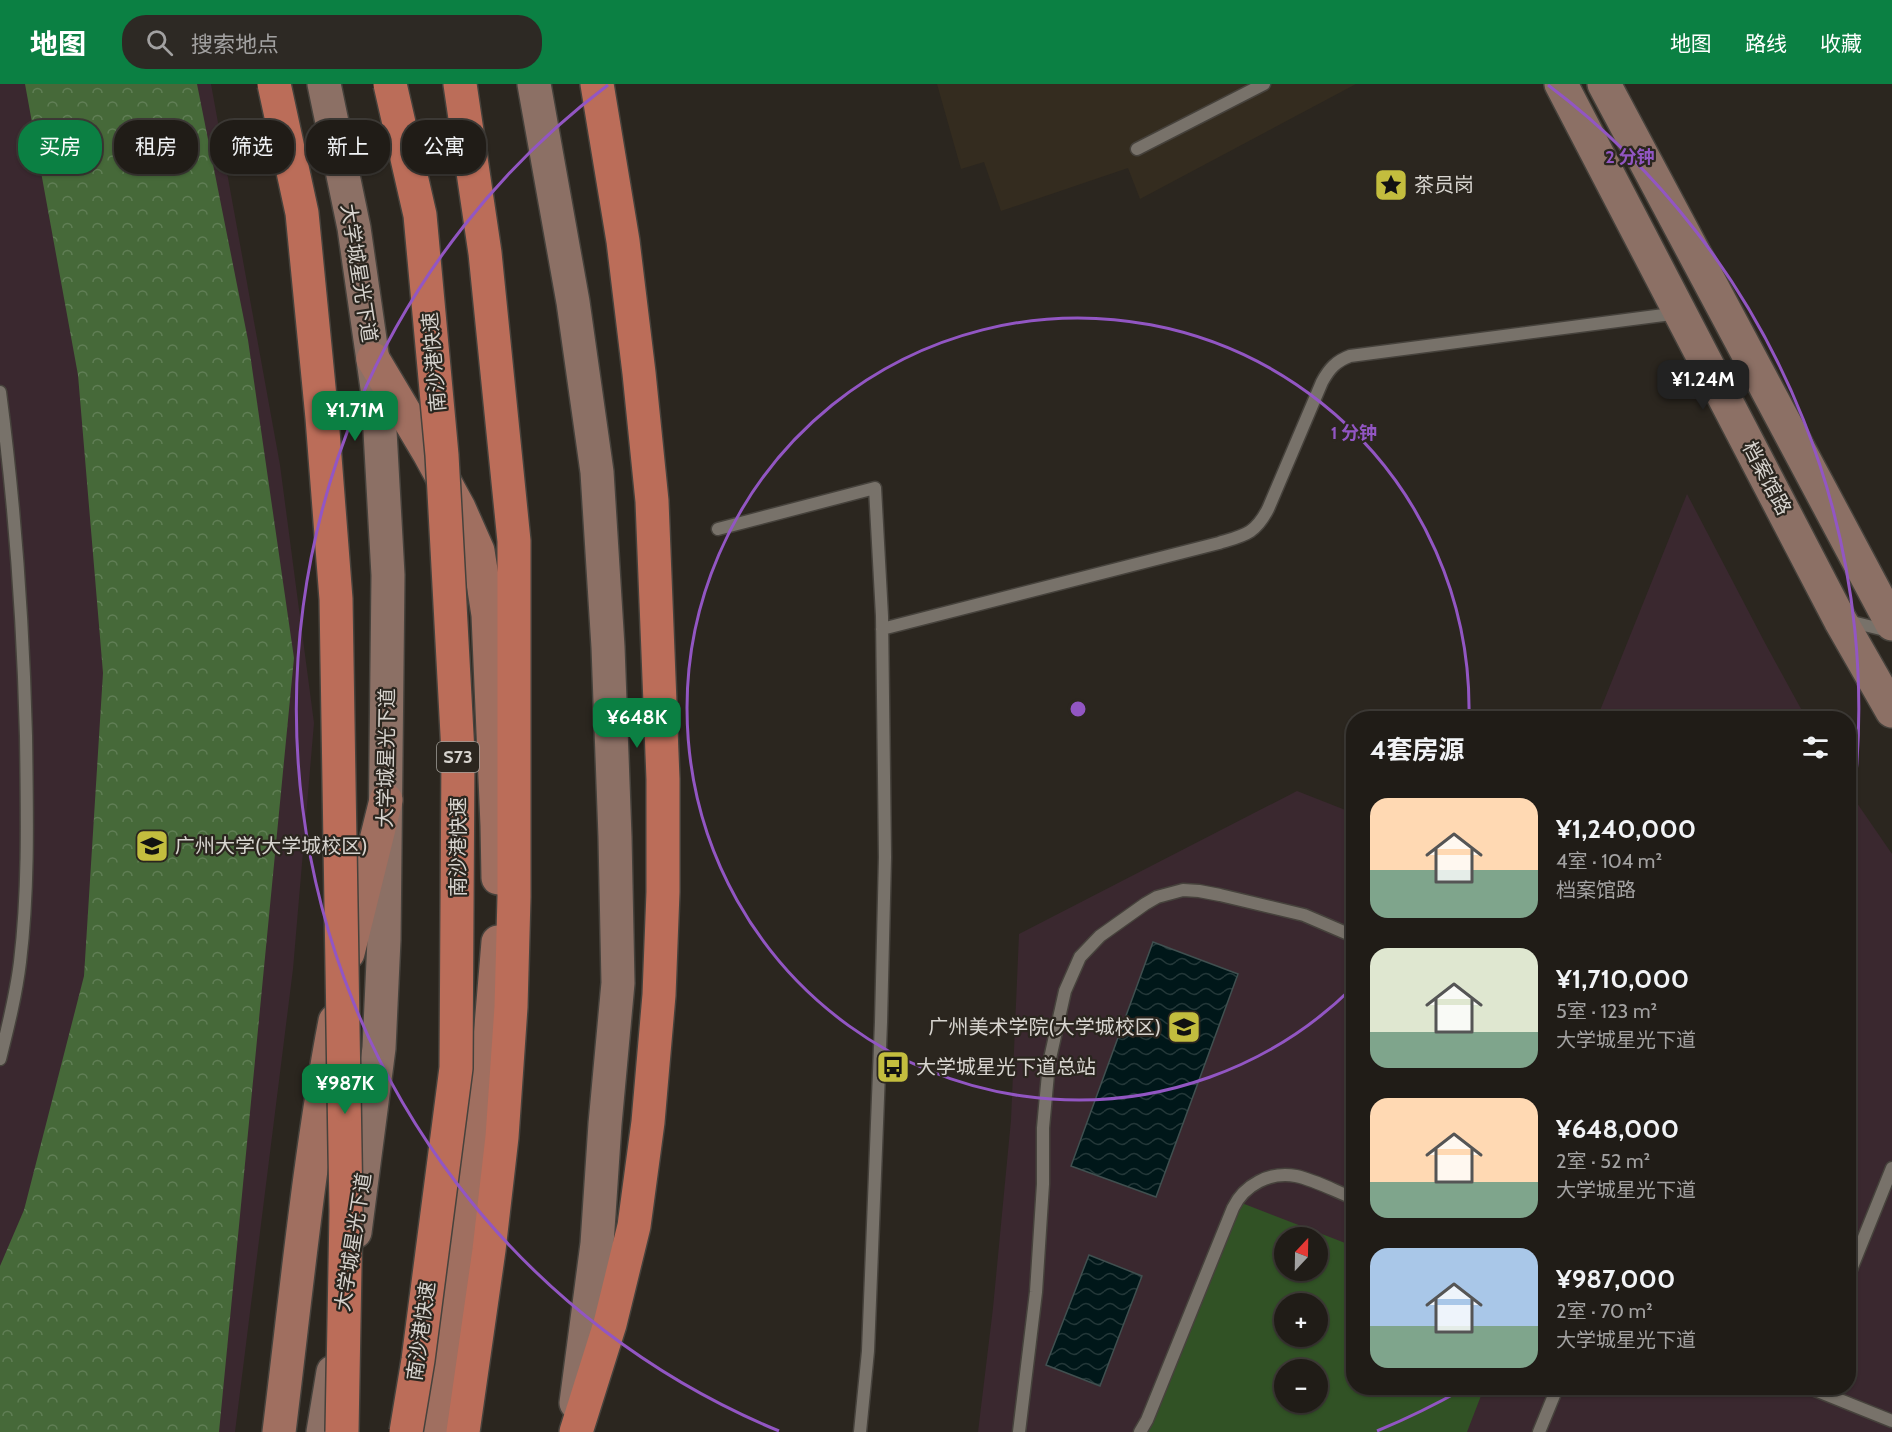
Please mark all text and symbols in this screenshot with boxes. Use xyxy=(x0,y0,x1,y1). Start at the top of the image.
search box xyxy=(122,15,542,69)
icon: search xyxy=(143,26,176,59)
text: 地图 xyxy=(30,27,86,61)
text: 搜索地点 xyxy=(191,31,279,58)
text: 地图 xyxy=(1670,31,1712,56)
text: 路线 xyxy=(1745,31,1787,56)
text: 收藏 xyxy=(1820,31,1862,56)
chip: 买房 xyxy=(18,120,102,174)
chip: 租房 xyxy=(114,120,198,174)
chip: 筛选 xyxy=(210,120,294,174)
chip: 新上 xyxy=(306,120,390,174)
chip: 公寓 xyxy=(402,120,486,174)
text: 2 分钟 xyxy=(1605,146,1655,168)
place icon: 茶员岗 xyxy=(1373,167,1409,203)
place label: 茶员岗 xyxy=(1414,173,1474,197)
street label: 大学城星光下道 xyxy=(336,202,382,344)
street label: 南沙港快速 xyxy=(418,311,450,413)
pin: ¥1.24M xyxy=(1654,360,1752,411)
text: ¥1.24M xyxy=(1671,367,1735,391)
pin: ¥1.71M xyxy=(306,391,404,442)
text: ¥1.71M xyxy=(326,398,384,422)
text: 1 分钟 xyxy=(1331,422,1377,444)
street label: 档案馆路 xyxy=(1738,437,1796,519)
street label: 大学城星光下道 xyxy=(373,688,399,828)
pin: ¥648K xyxy=(595,698,679,749)
centre of rings xyxy=(1068,699,1088,719)
text: ¥648K xyxy=(607,705,667,729)
icon: filters xyxy=(1799,731,1832,764)
text: 4套房源 xyxy=(1370,734,1464,766)
road number: S73 xyxy=(437,742,479,772)
street label: 南沙港快速 xyxy=(446,797,470,897)
text: ¥1,240,000 xyxy=(1556,813,1696,845)
icon: home xyxy=(1418,822,1490,894)
school or university icon: 广州大学(大学城校区) xyxy=(134,828,170,864)
place label: 广州大学(大学城校区) xyxy=(175,834,368,858)
text: 4室 · 104 m² xyxy=(1556,849,1662,873)
text: 档案馆路 xyxy=(1556,878,1636,902)
text: ¥1,710,000 xyxy=(1556,963,1689,995)
icon: home xyxy=(1418,972,1490,1044)
text: 5室 · 123 m² xyxy=(1556,999,1657,1023)
school or university icon: 广州美术学院(大学城校区) xyxy=(1166,1009,1202,1045)
place label: 广州美术学院(大学城校区) xyxy=(928,1015,1161,1039)
text: 大学城星光下道 xyxy=(1556,1028,1696,1052)
bus stop icon: 大学城星光下道总站 xyxy=(875,1049,911,1085)
place label: 大学城星光下道总站 xyxy=(916,1055,1096,1079)
pin: ¥987K xyxy=(303,1064,387,1115)
text: ¥987K xyxy=(316,1071,374,1095)
text: ¥648,000 xyxy=(1556,1113,1679,1145)
icon: home xyxy=(1418,1122,1490,1194)
text: 2室 · 52 m² xyxy=(1556,1149,1650,1173)
street label: 大学城星光下道 xyxy=(330,1171,376,1313)
text: 大学城星光下道 xyxy=(1556,1178,1696,1202)
north arrow xyxy=(1274,1227,1328,1281)
map controls xyxy=(1274,1227,1328,1413)
text: ¥987,000 xyxy=(1556,1263,1675,1295)
icon: home xyxy=(1418,1272,1490,1344)
street label: 南沙港快速 xyxy=(402,1280,440,1382)
button: + xyxy=(1274,1293,1328,1347)
text: 2室 · 70 m² xyxy=(1556,1299,1653,1323)
text: 大学城星光下道 xyxy=(1556,1328,1696,1352)
button: − xyxy=(1274,1359,1328,1413)

